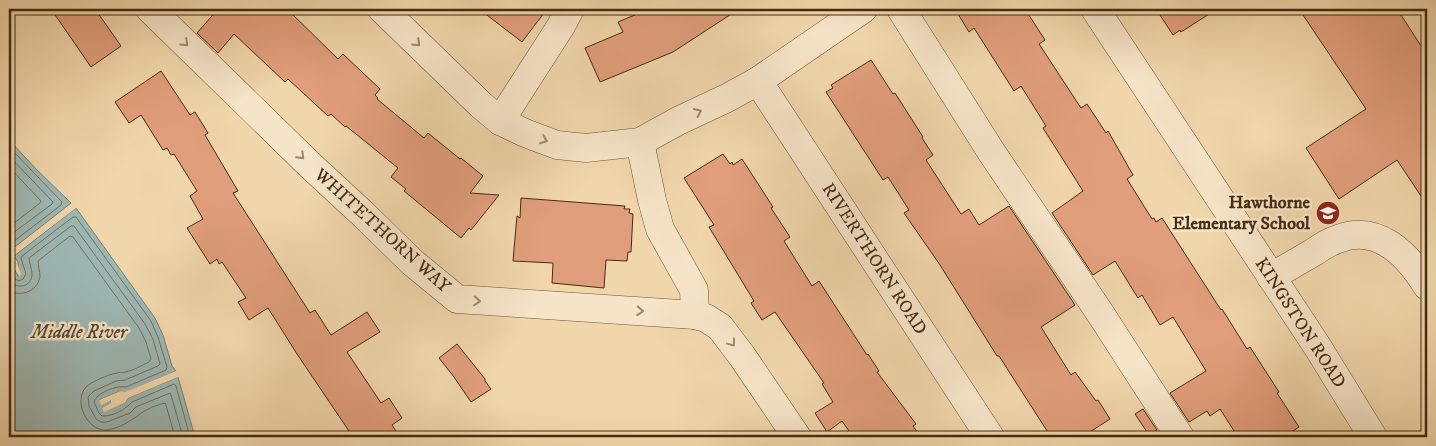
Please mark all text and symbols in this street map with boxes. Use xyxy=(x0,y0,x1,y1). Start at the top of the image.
one-way arrow xyxy=(179,37,188,46)
one-way arrow xyxy=(411,37,420,46)
one-way arrow xyxy=(693,107,702,118)
one-way arrow xyxy=(539,134,548,144)
one-way arrow xyxy=(295,150,304,159)
street label: WHITETHORN WAY xyxy=(309,163,455,298)
street label: RIVERTHORN ROAD xyxy=(817,179,931,339)
place label: Hawthorne Elementary School xyxy=(1172,192,1311,235)
school or university icon: Hawthorne Elementary School xyxy=(1315,200,1341,226)
street label: KINGSTON ROAD xyxy=(1250,254,1350,392)
one-way arrow xyxy=(474,295,482,306)
one-way arrow xyxy=(636,306,644,317)
water label: Middle River xyxy=(29,321,129,344)
one-way arrow xyxy=(726,337,735,347)

